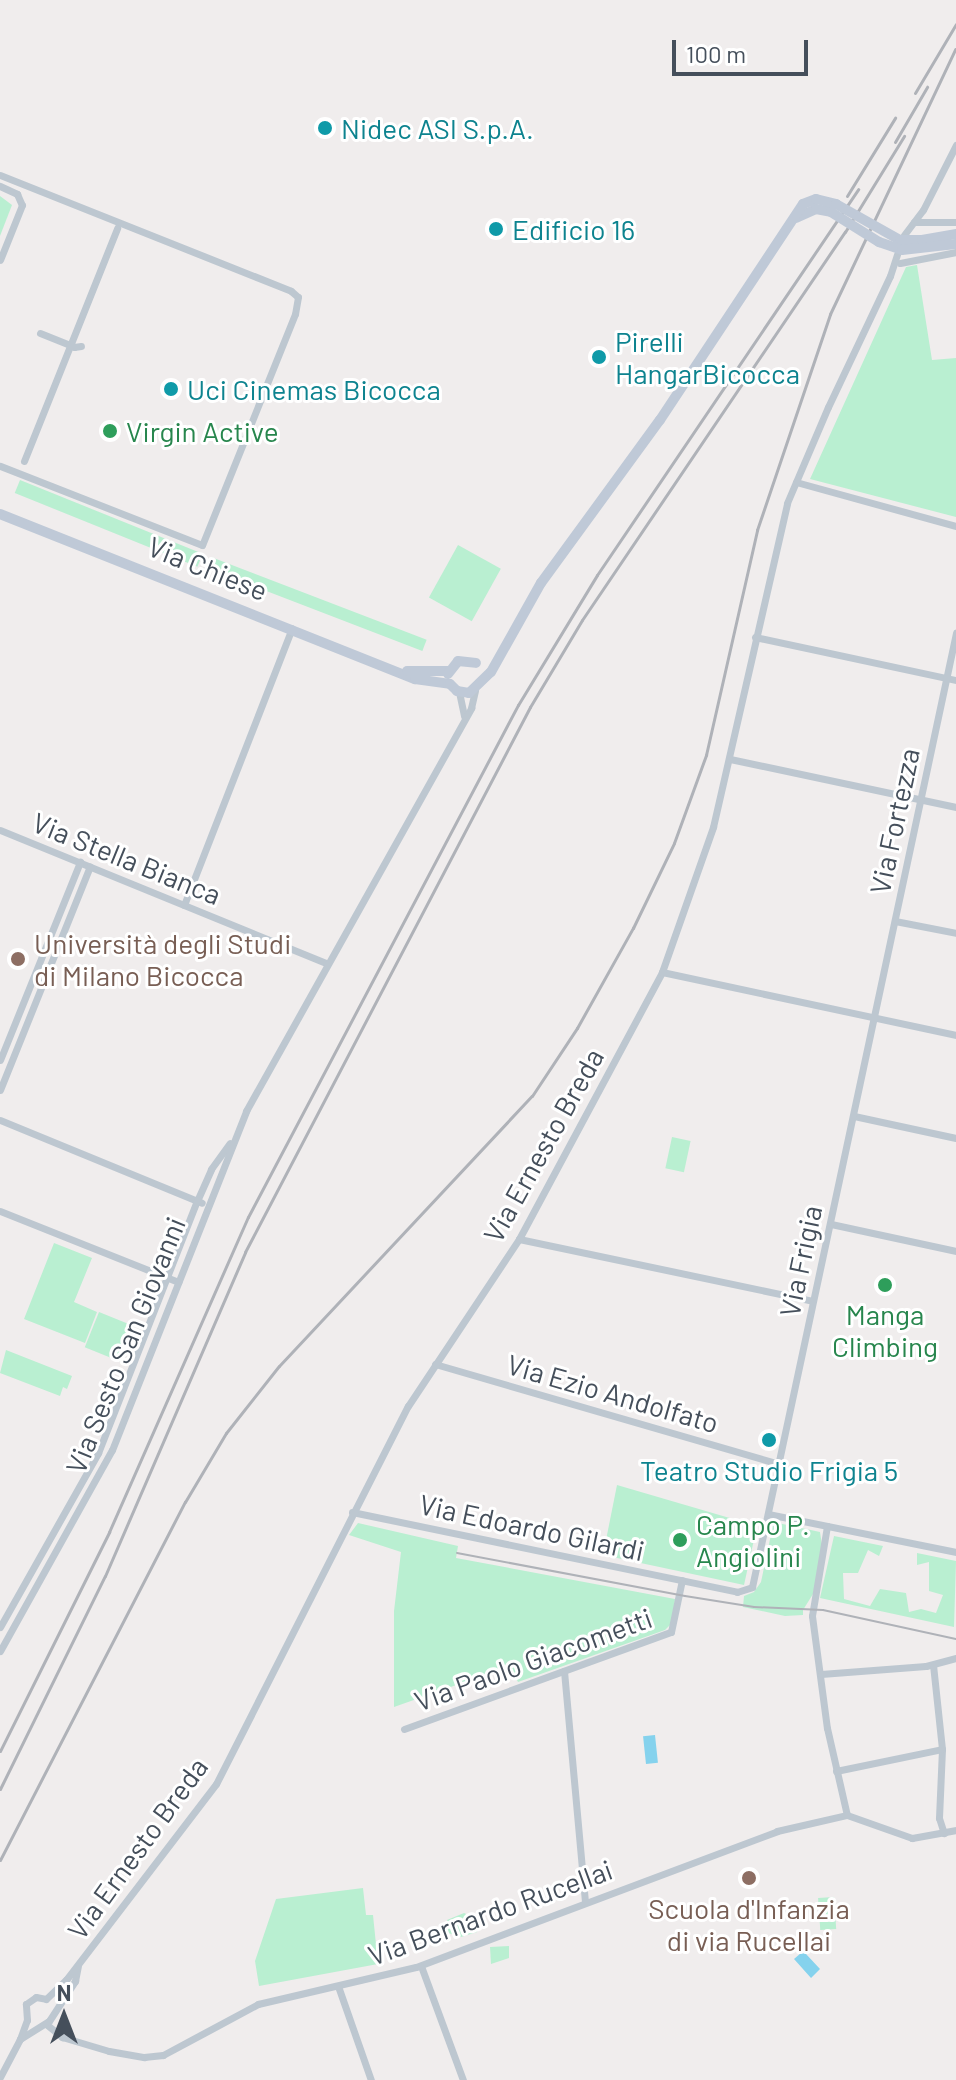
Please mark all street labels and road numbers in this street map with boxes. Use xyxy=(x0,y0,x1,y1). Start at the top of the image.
street label: Via Chiese xyxy=(143,529,273,607)
street label: Via Fortezza xyxy=(862,745,926,897)
street label: Via Stella Bianca xyxy=(28,805,226,911)
street label: Via Ernesto Breda xyxy=(476,1042,610,1248)
street label: Via Frigia xyxy=(772,1202,828,1320)
street label: Via Sesto San Giovanni xyxy=(58,1212,192,1478)
street label: Via Ezio Andolfato xyxy=(503,1347,723,1439)
street label: Via Edoardo Gilardi xyxy=(416,1487,648,1567)
street label: Via Paolo Giacometti xyxy=(410,1600,656,1718)
street label: Via Ernesto Breda xyxy=(60,1751,214,1945)
street label: Via Bernardo Rucellai xyxy=(363,1852,617,1972)

